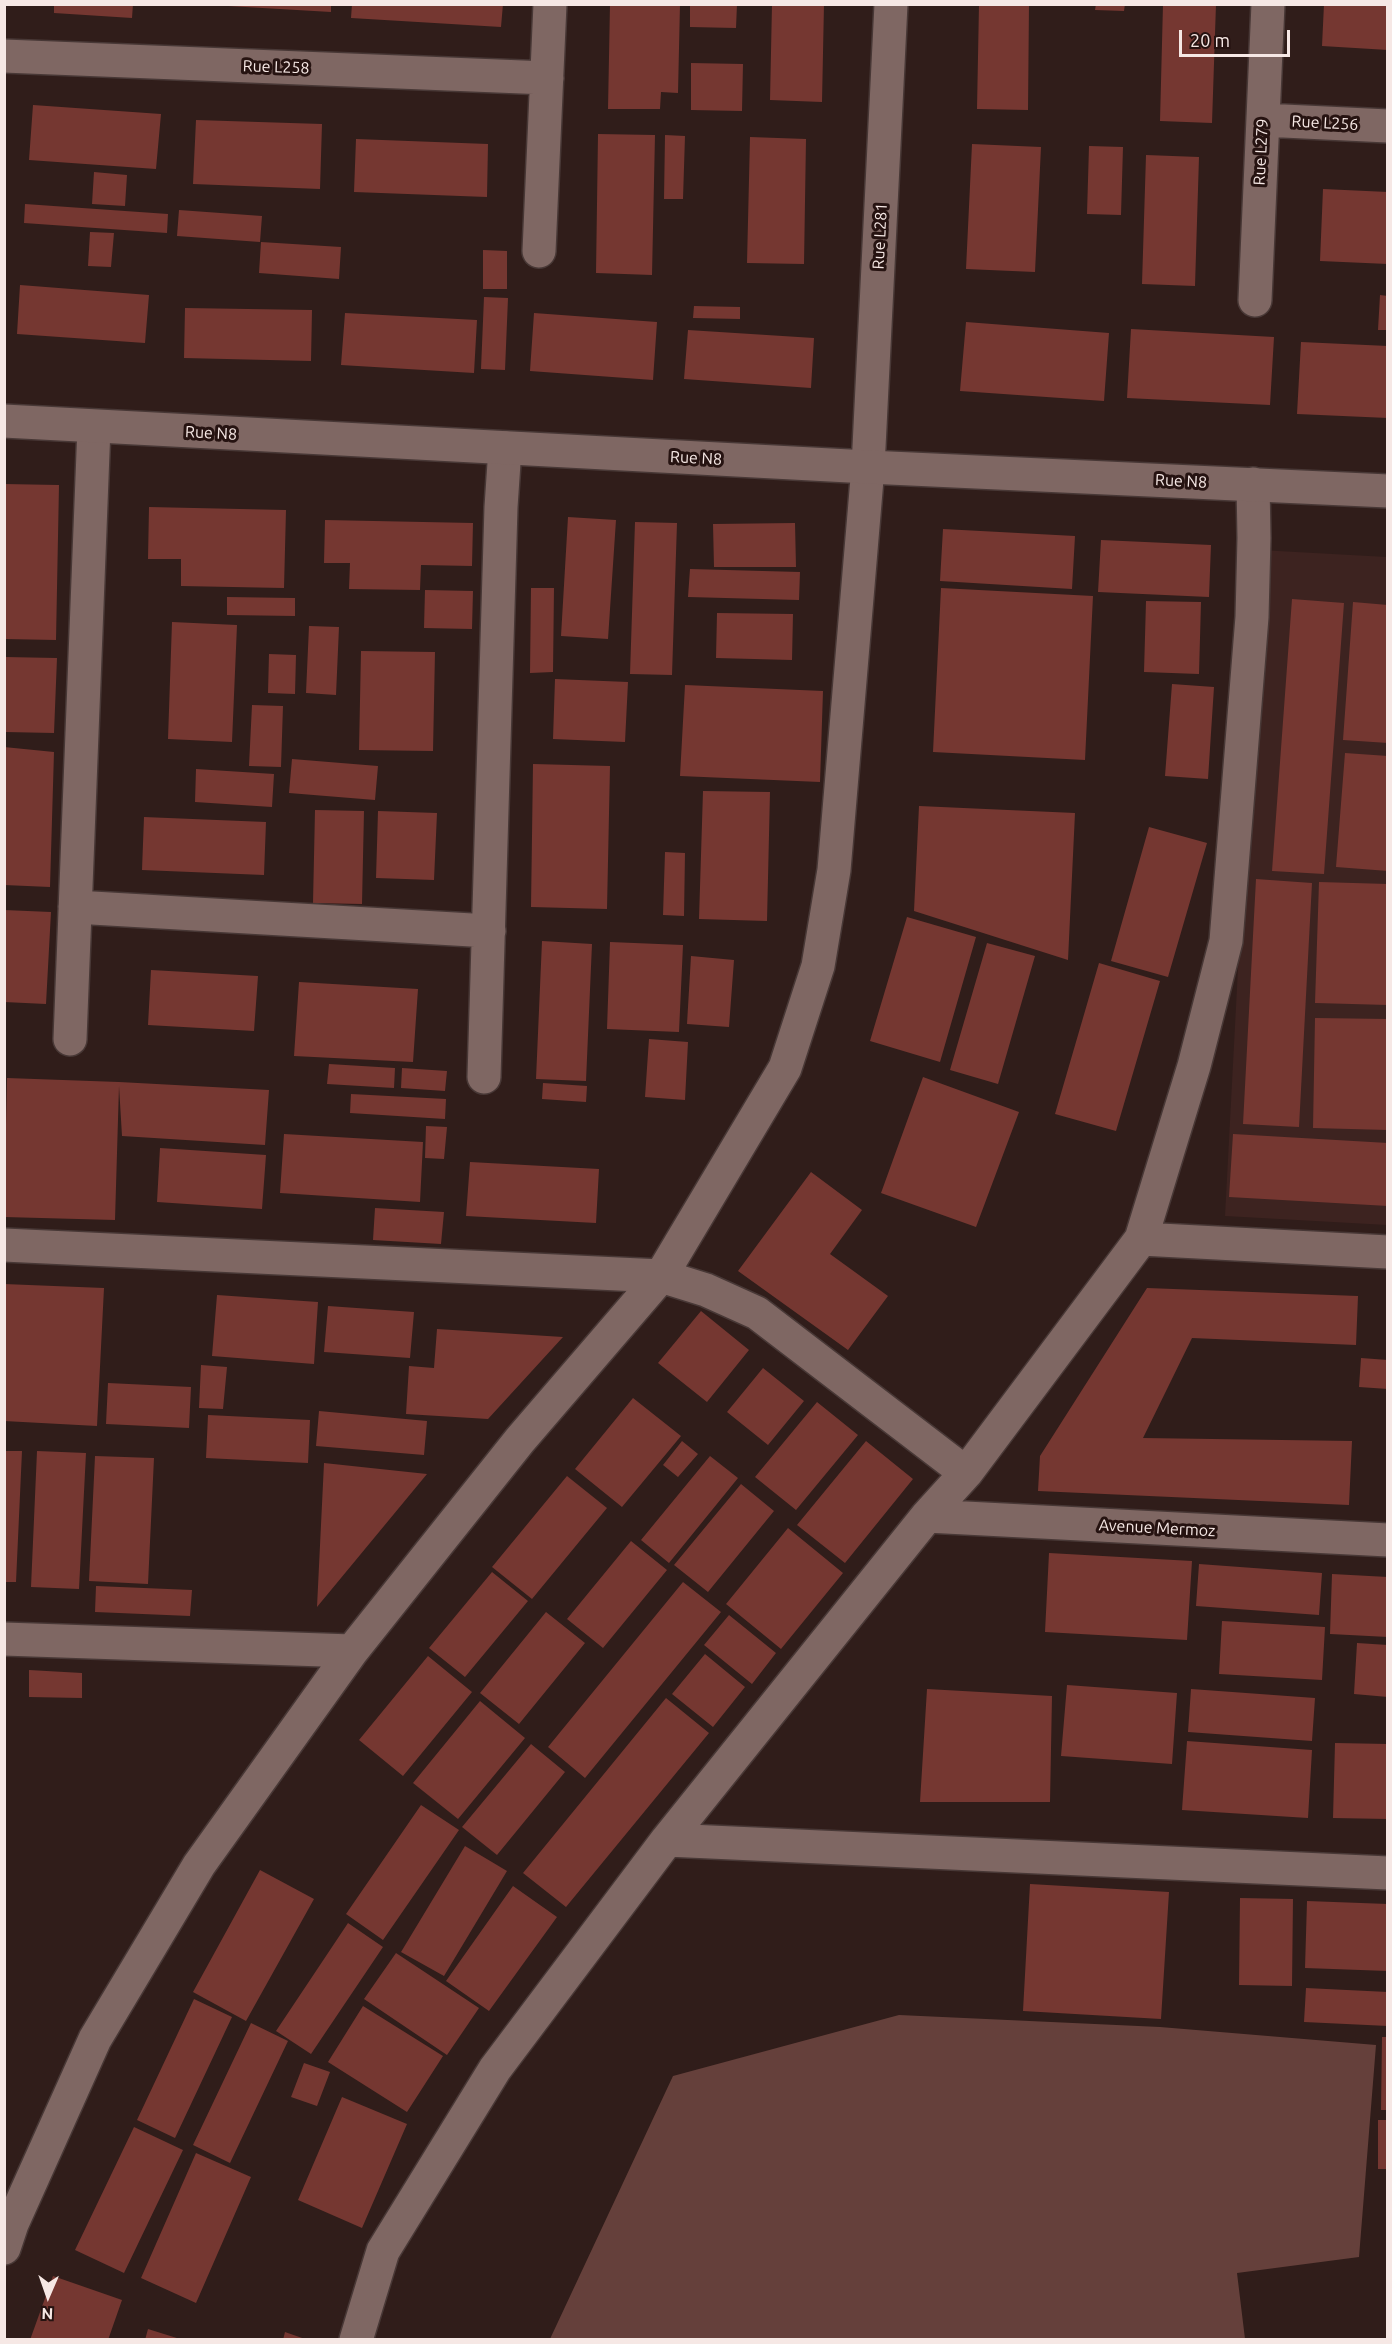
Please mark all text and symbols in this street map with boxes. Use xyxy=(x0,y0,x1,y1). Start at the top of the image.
scale bar xyxy=(1182,18,1293,56)
text: 20 m xyxy=(1190,30,1230,50)
street label: Rue L258 xyxy=(242,56,310,78)
street label: Rue L256 xyxy=(1291,112,1359,134)
street label: Rue L279 xyxy=(1250,118,1272,186)
street label: Rue L281 xyxy=(869,202,891,270)
street label: Rue N8 xyxy=(185,422,237,444)
street label: Rue N8 xyxy=(670,447,722,469)
street label: Rue N8 xyxy=(1155,470,1207,492)
street label: Avenue Mermoz xyxy=(1098,1515,1216,1541)
north arrow xyxy=(18,2266,78,2326)
text: N xyxy=(41,2305,54,2323)

